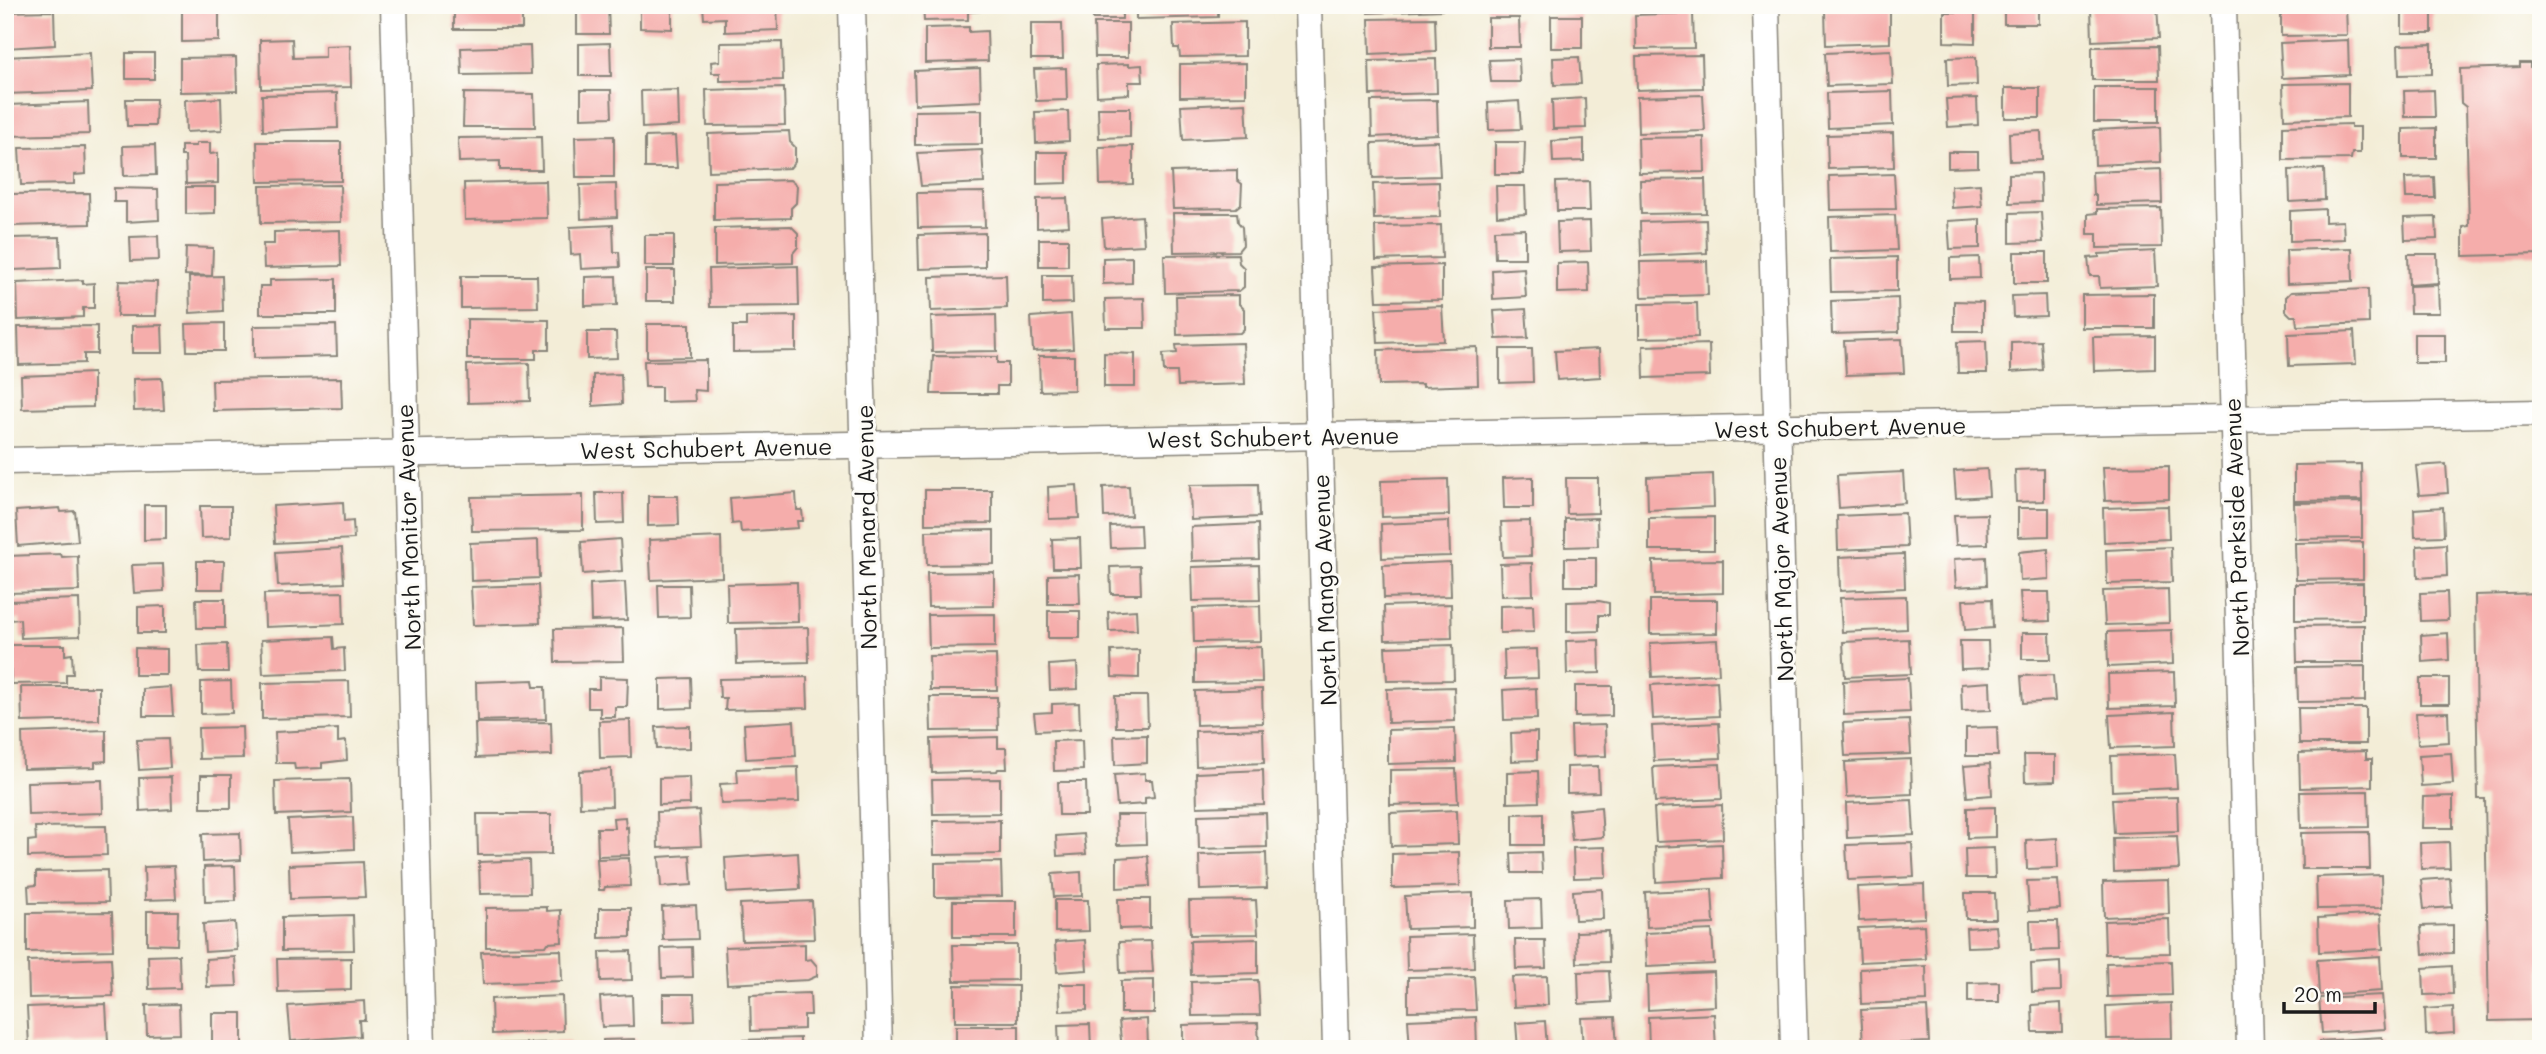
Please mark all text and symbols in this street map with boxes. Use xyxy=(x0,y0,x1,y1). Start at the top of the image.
street label: North Parkside Avenue xyxy=(2216,397,2256,657)
street label: North Monitor Avenue xyxy=(389,403,427,651)
street label: North Menard Avenue xyxy=(849,404,883,650)
street label: West Schubert Avenue xyxy=(1713,410,1967,444)
street label: West Schubert Avenue xyxy=(1146,420,1400,454)
street label: West Schubert Avenue xyxy=(579,431,833,465)
street label: North Major Avenue xyxy=(1762,456,1800,682)
street label: North Mango Avenue xyxy=(1305,474,1343,706)
scale bar xyxy=(2284,970,2374,1014)
text: 20 m xyxy=(2294,980,2342,1007)

